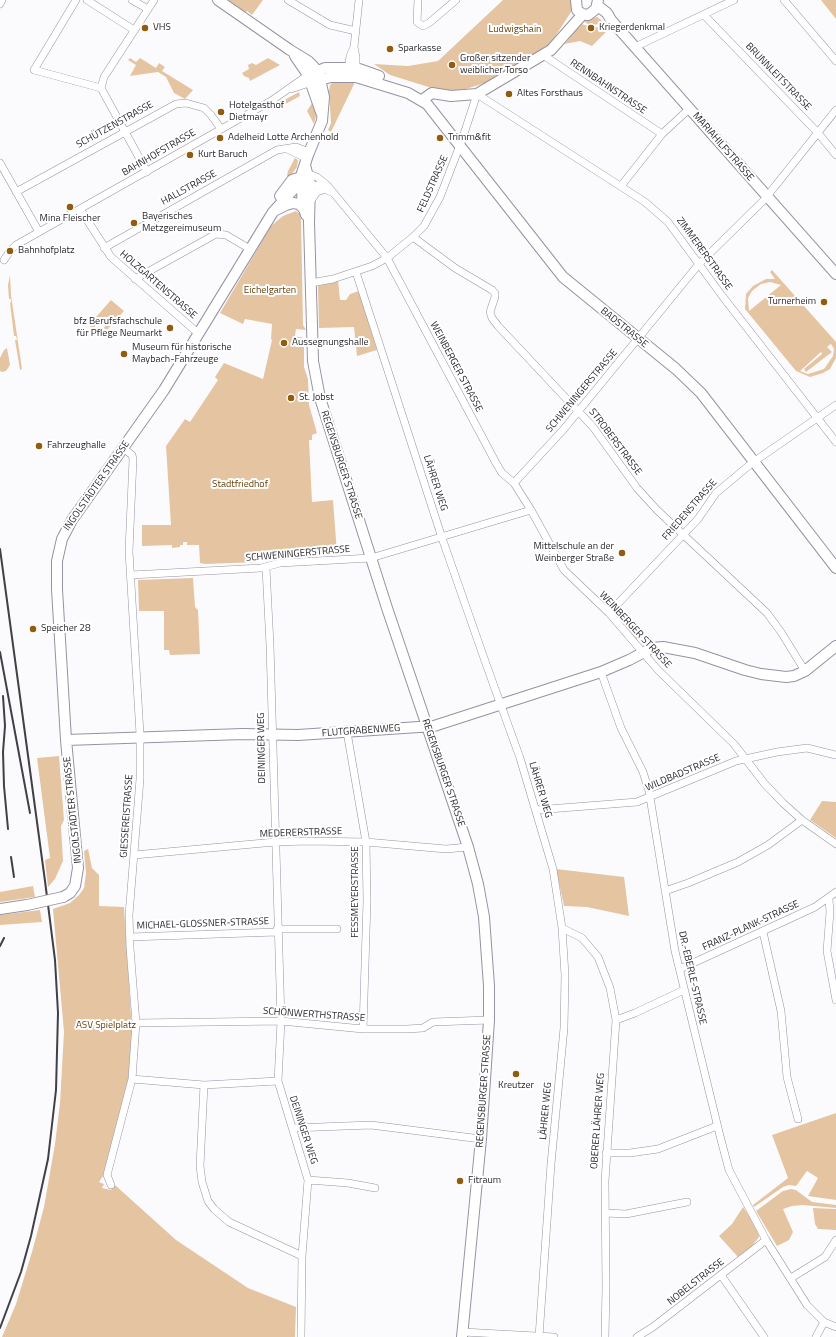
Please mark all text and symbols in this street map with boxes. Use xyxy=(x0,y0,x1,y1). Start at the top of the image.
place label: VHS xyxy=(153,22,171,34)
place label: Kriegerdenkmal xyxy=(599,22,665,34)
marker: VHS xyxy=(140,23,150,33)
marker: Kriegerdenkmal xyxy=(586,23,596,33)
park label: Ludwigshain xyxy=(489,24,541,36)
street label: BRUNNLEITSTRASSE xyxy=(743,41,813,113)
place label: Sparkasse xyxy=(398,43,441,55)
marker: Sparkasse xyxy=(385,44,395,54)
place label: Großer sitzender weiblicher Torso xyxy=(460,53,530,76)
street label: RENNBAHNSTRASSE xyxy=(567,57,649,117)
marker: Großer sitzender weiblicher Torso xyxy=(447,60,457,70)
place label: Altes Forsthaus xyxy=(517,88,583,100)
marker: Altes Forsthaus xyxy=(504,89,514,99)
street label: SCHÜTZENSTRASSE xyxy=(74,99,156,151)
place label: Hotelgasthof Dietmayr xyxy=(229,100,284,124)
marker: Hotelgasthof Dietmayr xyxy=(216,107,226,117)
street label: MARIAHILFSTRASSE xyxy=(690,110,756,184)
street label: BAHNHOFSTRASSE xyxy=(120,127,198,179)
place label: Adelheid Lotte Archenhold xyxy=(228,132,339,144)
place label: Trimm&fit xyxy=(448,132,491,144)
marker: Adelheid Lotte Archenhold xyxy=(215,133,225,143)
marker: Trimm&fit xyxy=(435,133,445,143)
place label: Kurt Baruch xyxy=(198,149,248,161)
marker: Kurt Baruch xyxy=(185,150,195,160)
street label: FELDSTRASSE xyxy=(415,154,451,214)
street label: HALLSTRASSE xyxy=(159,168,219,208)
marker: Mina Fleischer xyxy=(65,202,75,212)
place label: Bayerisches Metzgereimuseum xyxy=(142,211,221,234)
place label: Mina Fleischer xyxy=(40,213,100,225)
street label: ZIMMERERSTRASSE xyxy=(674,215,734,293)
marker: Bayerisches Metzgereimuseum xyxy=(129,218,139,228)
place label: Bahnhofplatz xyxy=(18,245,75,257)
marker: Bahnhofplatz xyxy=(5,246,15,256)
street label: HOLZGARTENSTRASSE xyxy=(117,248,199,322)
park label: Eichelgarten xyxy=(244,285,296,297)
place label: Turnerheim xyxy=(768,296,816,308)
marker: Turnerheim xyxy=(819,297,829,307)
street label: BADSTRASSE xyxy=(598,305,650,351)
place label: bfz Berufsfachschule für Pflege Neumarkt xyxy=(74,316,162,340)
street label: WEINBERGER STRASSE xyxy=(427,320,485,414)
marker: bfz Berufsfachschule für Pflege Neumarkt xyxy=(165,323,175,333)
place label: Aussegnungshalle xyxy=(292,337,369,349)
marker: Aussegnungshalle xyxy=(279,338,289,348)
place label: Museum für historische Maybach-Fahrzeuge xyxy=(132,342,232,366)
street label: SCHWENINGERSTRASSE xyxy=(544,347,620,435)
marker: Museum für historische Maybach-Fahrzeuge xyxy=(119,349,129,359)
place label: St. Jobst xyxy=(299,392,334,404)
marker: St. Jobst xyxy=(286,393,296,403)
street label: STROBERSTRASSE xyxy=(586,406,644,478)
street label: REGENSBURGER STRASSE xyxy=(318,409,364,521)
street label: INGOLSTÄDTER STRASSE xyxy=(61,439,133,533)
place label: Fahrzeughalle xyxy=(47,440,106,452)
marker: Fahrzeughalle xyxy=(34,441,44,451)
street label: LÄHRER WEG xyxy=(420,454,450,512)
street label: FRIEDENSTRASSE xyxy=(660,477,720,543)
park label: Stadtfriedhof xyxy=(212,479,268,491)
place label: Mittelschule an der Weinberger Straße xyxy=(533,541,614,564)
street label: SCHWENINGERSTRASSE xyxy=(245,543,351,565)
marker: Mittelschule an der Weinberger Straße xyxy=(617,548,627,558)
street label: WEINBERGER STRASSE xyxy=(596,589,674,671)
place label: Speicher 28 xyxy=(41,623,91,635)
marker: Speicher 28 xyxy=(28,624,38,634)
street label: DEININGER WEG xyxy=(255,712,269,784)
street label: REGENSBURGER STRASSE xyxy=(419,717,467,829)
street label: FLUTGRABENWEG xyxy=(321,722,401,740)
street label: WILDBADSTRASSE xyxy=(644,752,722,794)
street label: INGOLSTÄDTER STRASSE xyxy=(61,756,85,864)
street label: LÄHRER WEG xyxy=(526,761,554,819)
street label: GIESSEREISTRASSE xyxy=(118,774,136,858)
street label: MEDERERSTRASSE xyxy=(259,826,343,840)
street label: FESSMEYERSTRASSE xyxy=(350,846,362,938)
street label: FRANZ-PLANK-STRASSE xyxy=(701,898,801,954)
street label: MICHAEL-GLOSSNER-STRASSE xyxy=(137,916,269,932)
street label: DR.-EBERLE-STRASSE xyxy=(675,930,709,1026)
street label: SCHÖNWERTHSTRASSE xyxy=(262,1005,366,1025)
park label: ASV Spielplatz xyxy=(76,1020,136,1032)
street label: REGENSBURGER STRASSE xyxy=(474,1034,494,1148)
marker: Kreutzer xyxy=(511,1069,521,1079)
street label: OBERER LÄHRER WEG xyxy=(589,1073,607,1169)
place label: Kreutzer xyxy=(498,1080,534,1092)
street label: LÄHRER WEG xyxy=(537,1082,555,1140)
street label: DEININGER WEG xyxy=(286,1094,320,1166)
place label: Fitraum xyxy=(468,1175,501,1187)
marker: Fitraum xyxy=(455,1176,465,1186)
street label: NOBELSTRASSE xyxy=(665,1256,727,1308)

